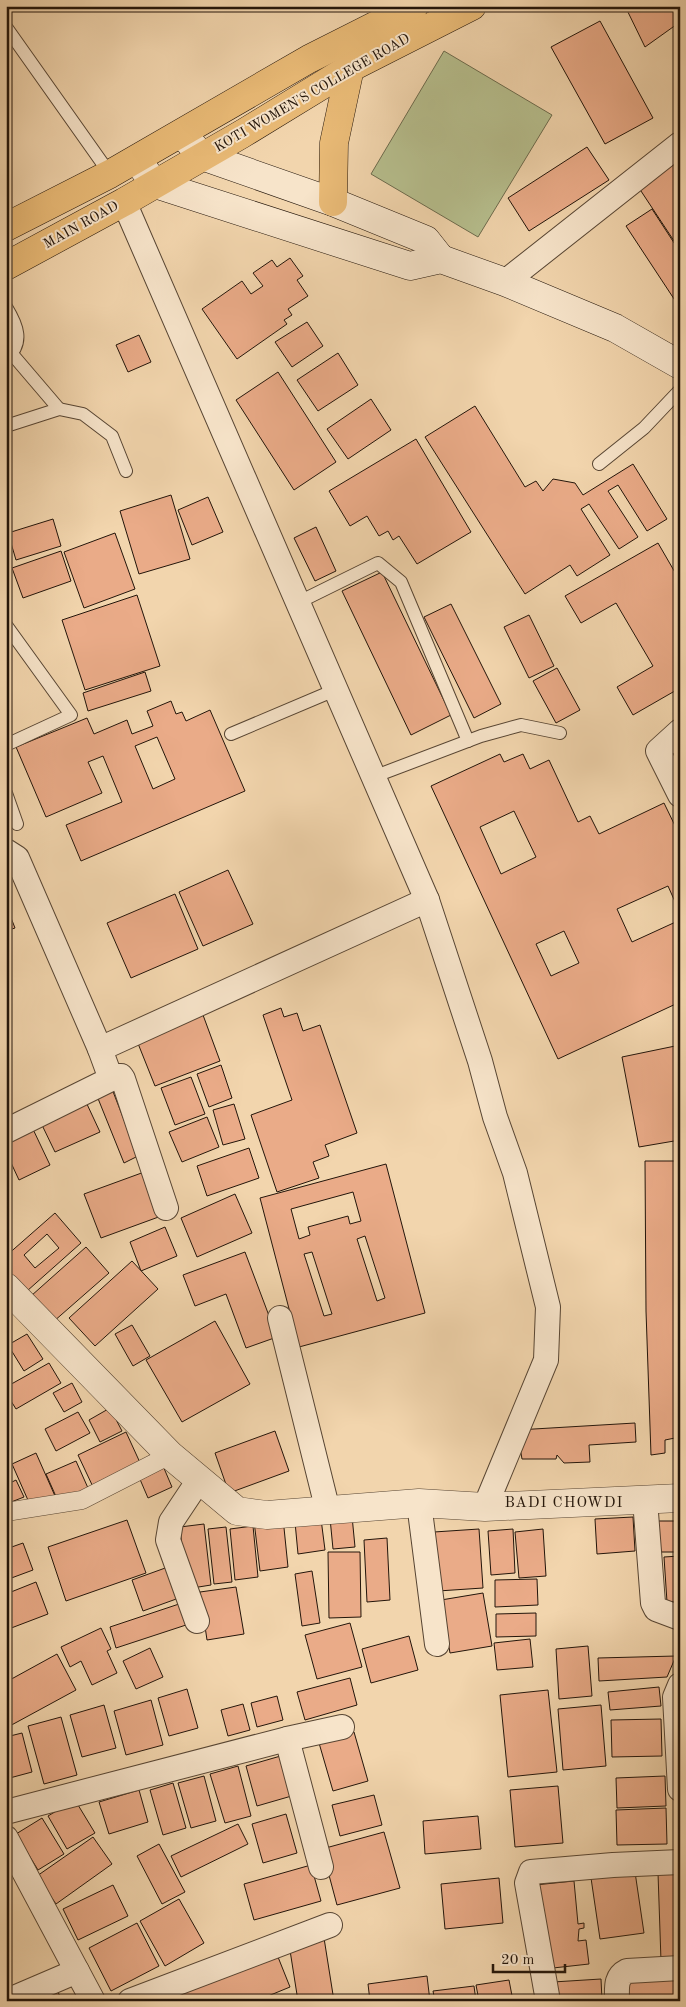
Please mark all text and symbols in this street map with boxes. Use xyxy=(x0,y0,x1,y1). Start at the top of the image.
street label: KOTI WOMEN'S COLLEGE ROAD xyxy=(212,31,412,155)
street label: MAIN ROAD xyxy=(41,199,121,251)
district label: BADI CHOWDI xyxy=(505,1496,623,1511)
scale bar xyxy=(493,1942,566,1974)
text: 20 m xyxy=(501,1953,535,1968)

